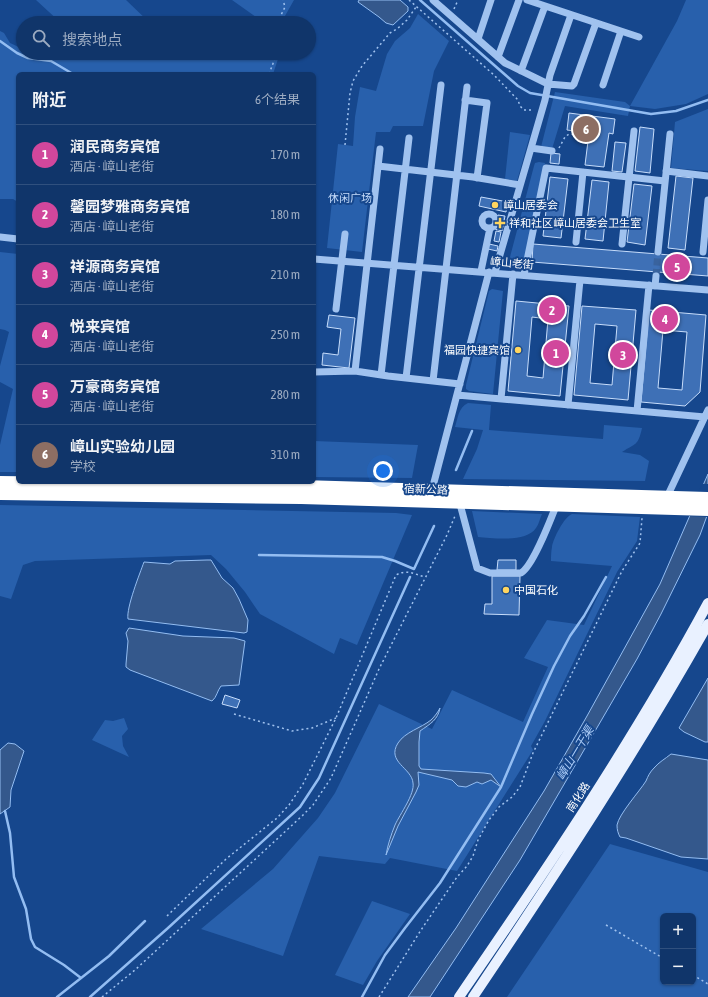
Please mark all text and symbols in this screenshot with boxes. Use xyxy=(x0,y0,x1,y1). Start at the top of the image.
search box xyxy=(16,16,316,60)
icon: search xyxy=(30,27,52,49)
text: 搜索地点 xyxy=(62,31,122,48)
text: 附近 xyxy=(32,90,66,110)
text: 6个结果 xyxy=(255,92,300,107)
pin: 6 xyxy=(573,114,599,144)
text: 润民商务宾馆 xyxy=(70,138,160,155)
text: 1 xyxy=(42,147,48,162)
text: 170 m xyxy=(271,147,300,162)
text: 酒店 · 嶂山老街 xyxy=(70,159,154,174)
park label: 休闲广场 xyxy=(328,192,372,204)
text: 馨园梦雅商务宾馆 xyxy=(70,198,190,215)
place label: 嶂山居委会 xyxy=(503,199,558,211)
marker: 嶂山居委会 xyxy=(490,200,500,210)
text: 2 xyxy=(42,207,48,222)
text: 180 m xyxy=(271,207,300,222)
marker: 祥和社区嶂山居委会卫生室 xyxy=(494,217,506,229)
place label: 祥和社区嶂山居委会卫生室 xyxy=(509,217,641,229)
text: 酒店 · 嶂山老街 xyxy=(70,219,154,234)
pin: 5 xyxy=(664,252,690,282)
street label: 嶂山老街 xyxy=(490,255,534,271)
text: 祥源商务宾馆 xyxy=(70,258,160,275)
text: 3 xyxy=(42,267,48,282)
text: 210 m xyxy=(271,267,300,282)
text: 酒店 · 嶂山老街 xyxy=(70,279,154,294)
pin: 2 xyxy=(539,295,565,325)
pin: 4 xyxy=(652,304,678,334)
text: 悦来宾馆 xyxy=(70,318,130,335)
text: 4 xyxy=(42,327,48,342)
text: 250 m xyxy=(271,327,300,342)
pin: 1 xyxy=(543,338,569,368)
text: 酒店 · 嶂山老街 xyxy=(70,339,154,354)
pin: 3 xyxy=(610,340,636,370)
place label: 福园快捷宾馆 xyxy=(444,344,510,356)
marker: 福园快捷宾馆 xyxy=(513,345,523,355)
text: 万豪商务宾馆 xyxy=(70,378,160,395)
text: 5 xyxy=(42,387,48,402)
text: 280 m xyxy=(271,387,300,402)
text: 酒店 · 嶂山老街 xyxy=(70,399,154,414)
text: 嶂山实验幼儿园 xyxy=(70,438,175,455)
text: 6 xyxy=(42,447,48,462)
text: 310 m xyxy=(271,447,300,462)
text: 学校 xyxy=(70,459,96,474)
your location xyxy=(373,461,393,481)
street label: 宿新公路 xyxy=(404,482,448,496)
place label: 中国石化 xyxy=(514,584,558,596)
marker: 中国石化 xyxy=(501,585,511,595)
water label: 嶂山一干渠 xyxy=(554,722,597,782)
street label: 南化路 xyxy=(564,780,592,814)
map controls xyxy=(660,913,696,985)
button: + xyxy=(660,913,696,949)
button: − xyxy=(660,949,696,985)

